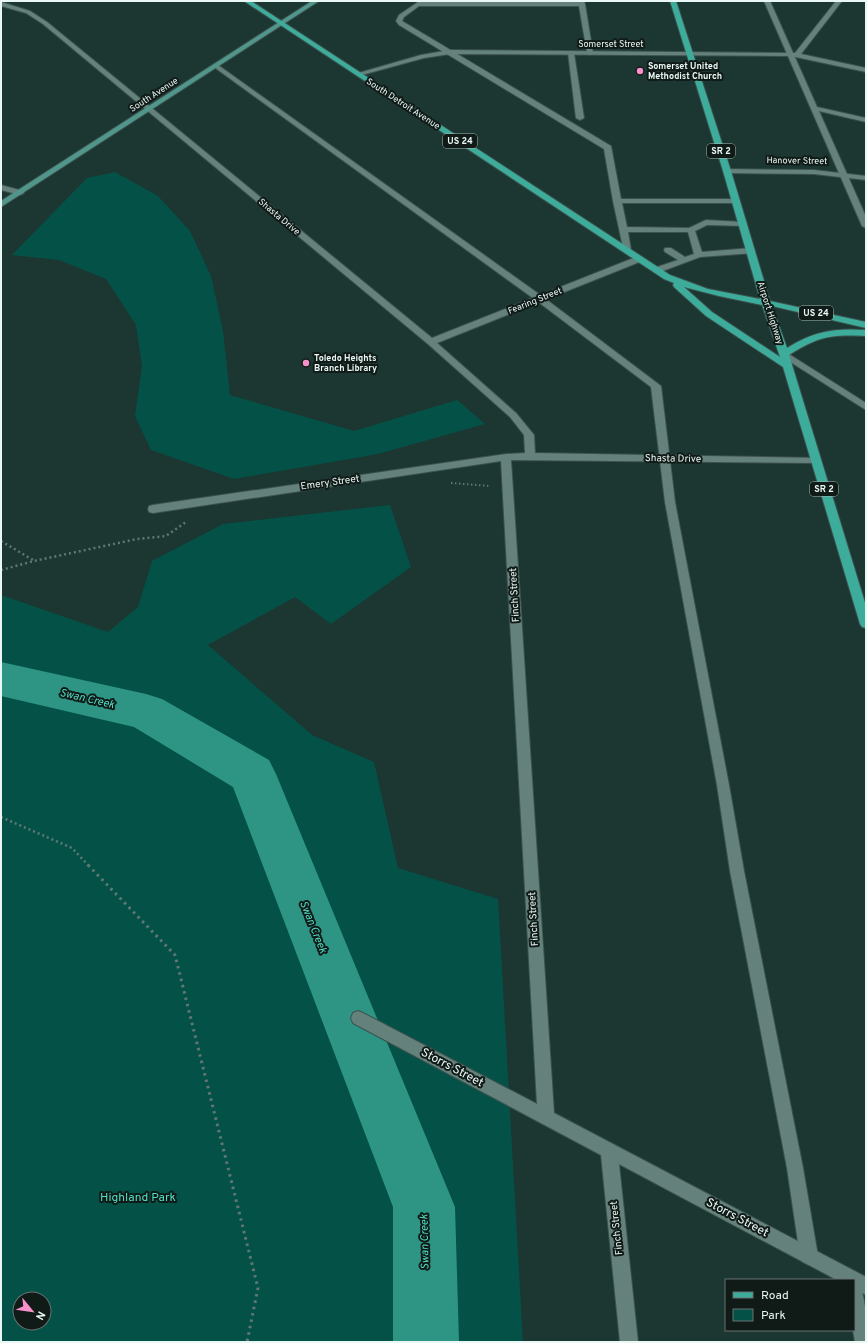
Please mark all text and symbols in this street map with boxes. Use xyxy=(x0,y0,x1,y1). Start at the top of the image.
street label: Somerset Street xyxy=(578,39,644,50)
place label: Somerset United Methodist Church xyxy=(648,61,722,82)
marker: Somerset United Methodist Church xyxy=(635,66,645,76)
street label: South Avenue xyxy=(128,75,180,115)
street label: South Detroit Avenue xyxy=(364,76,442,132)
road number: US 24 xyxy=(443,134,477,148)
road number: SR 2 xyxy=(707,144,735,158)
street label: Hanover Street xyxy=(766,155,828,167)
street label: Shasta Drive xyxy=(256,196,302,238)
street label: Airport Highway xyxy=(755,280,785,346)
street label: Fearing Street xyxy=(507,285,563,317)
road number: US 24 xyxy=(799,306,833,320)
place label: Toledo Heights Branch Library xyxy=(314,353,377,374)
marker: Toledo Heights Branch Library xyxy=(301,358,311,368)
street label: Shasta Drive xyxy=(645,452,701,466)
street label: Emery Street xyxy=(300,472,360,494)
road number: SR 2 xyxy=(810,482,838,496)
street label: Finch Street xyxy=(507,567,523,623)
water label: Swan Creek xyxy=(58,686,116,712)
street label: Finch Street xyxy=(526,891,542,947)
water label: Swan Creek xyxy=(296,899,330,956)
street label: Storrs Street xyxy=(418,1045,486,1091)
park label: Highland Park xyxy=(100,1190,176,1206)
street label: Storrs Street xyxy=(703,1195,771,1241)
street label: Finch Street xyxy=(608,1200,626,1256)
water label: Swan Creek xyxy=(418,1214,432,1270)
legend xyxy=(725,1279,855,1331)
text: Road xyxy=(761,1288,789,1304)
north arrow xyxy=(12,1291,52,1331)
text: Park xyxy=(761,1308,786,1324)
text: N xyxy=(32,1309,48,1322)

